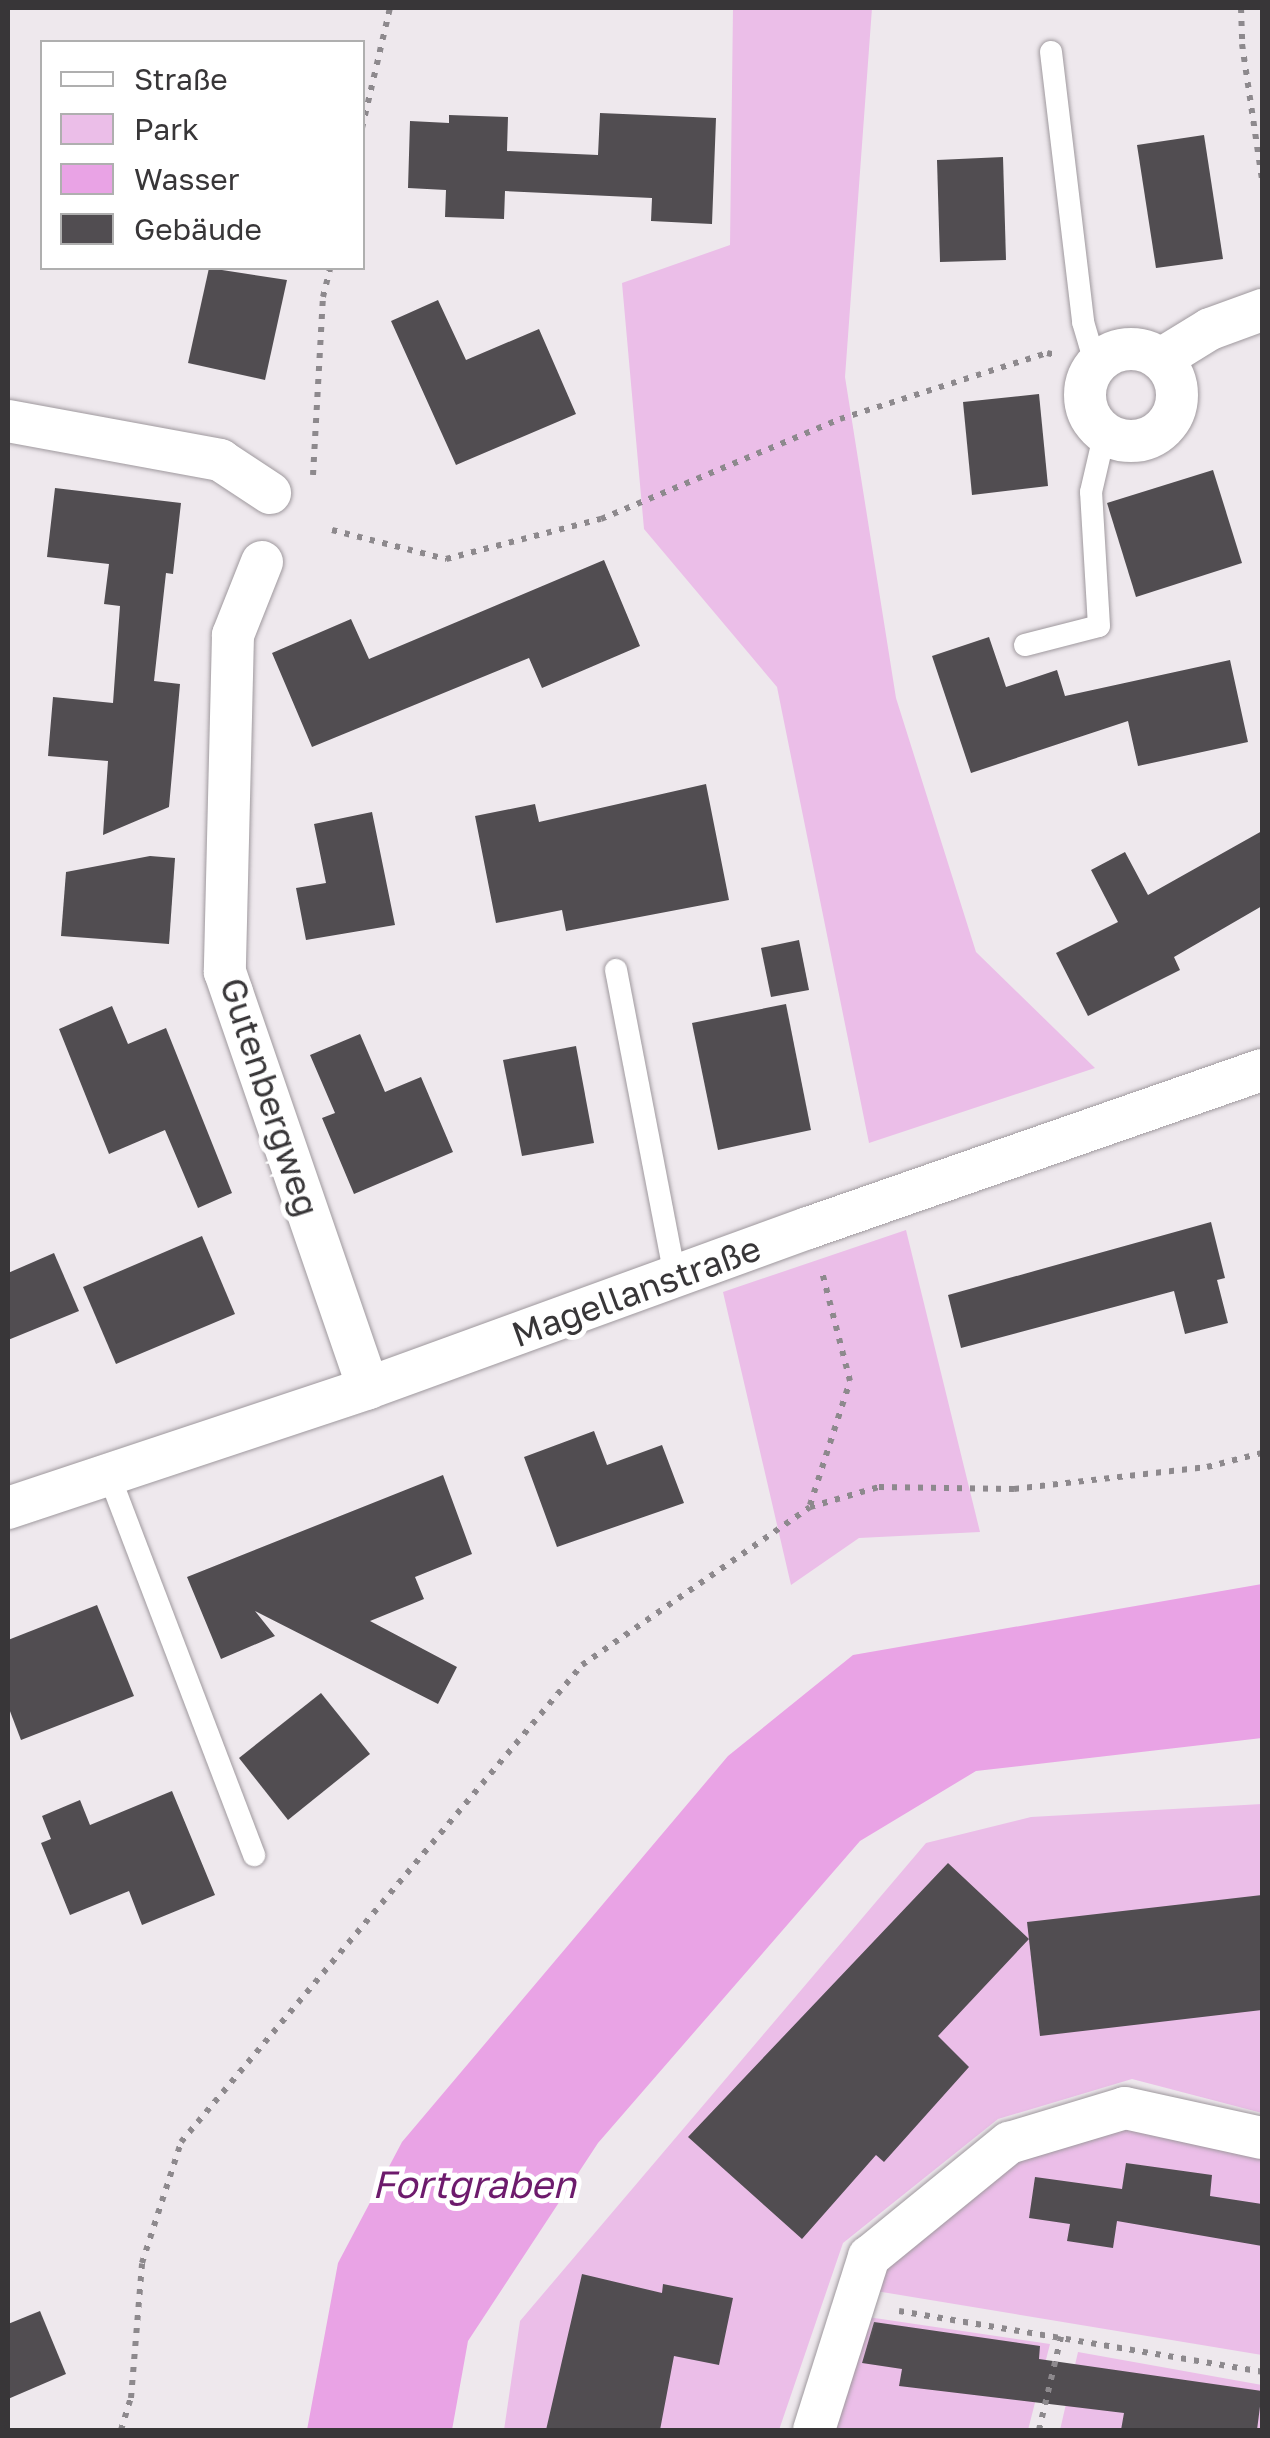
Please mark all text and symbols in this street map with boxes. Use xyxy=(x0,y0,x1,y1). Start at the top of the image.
legend xyxy=(40,40,365,270)
text: Straße xyxy=(134,61,228,97)
text: Park xyxy=(134,111,199,147)
text: Wasser xyxy=(134,161,239,197)
text: Gebäude xyxy=(134,211,262,247)
street label: Gutenbergweg xyxy=(212,973,328,1221)
street label: Magellanstraße xyxy=(506,1227,766,1355)
water label: Fortgraben xyxy=(372,2161,576,2207)

